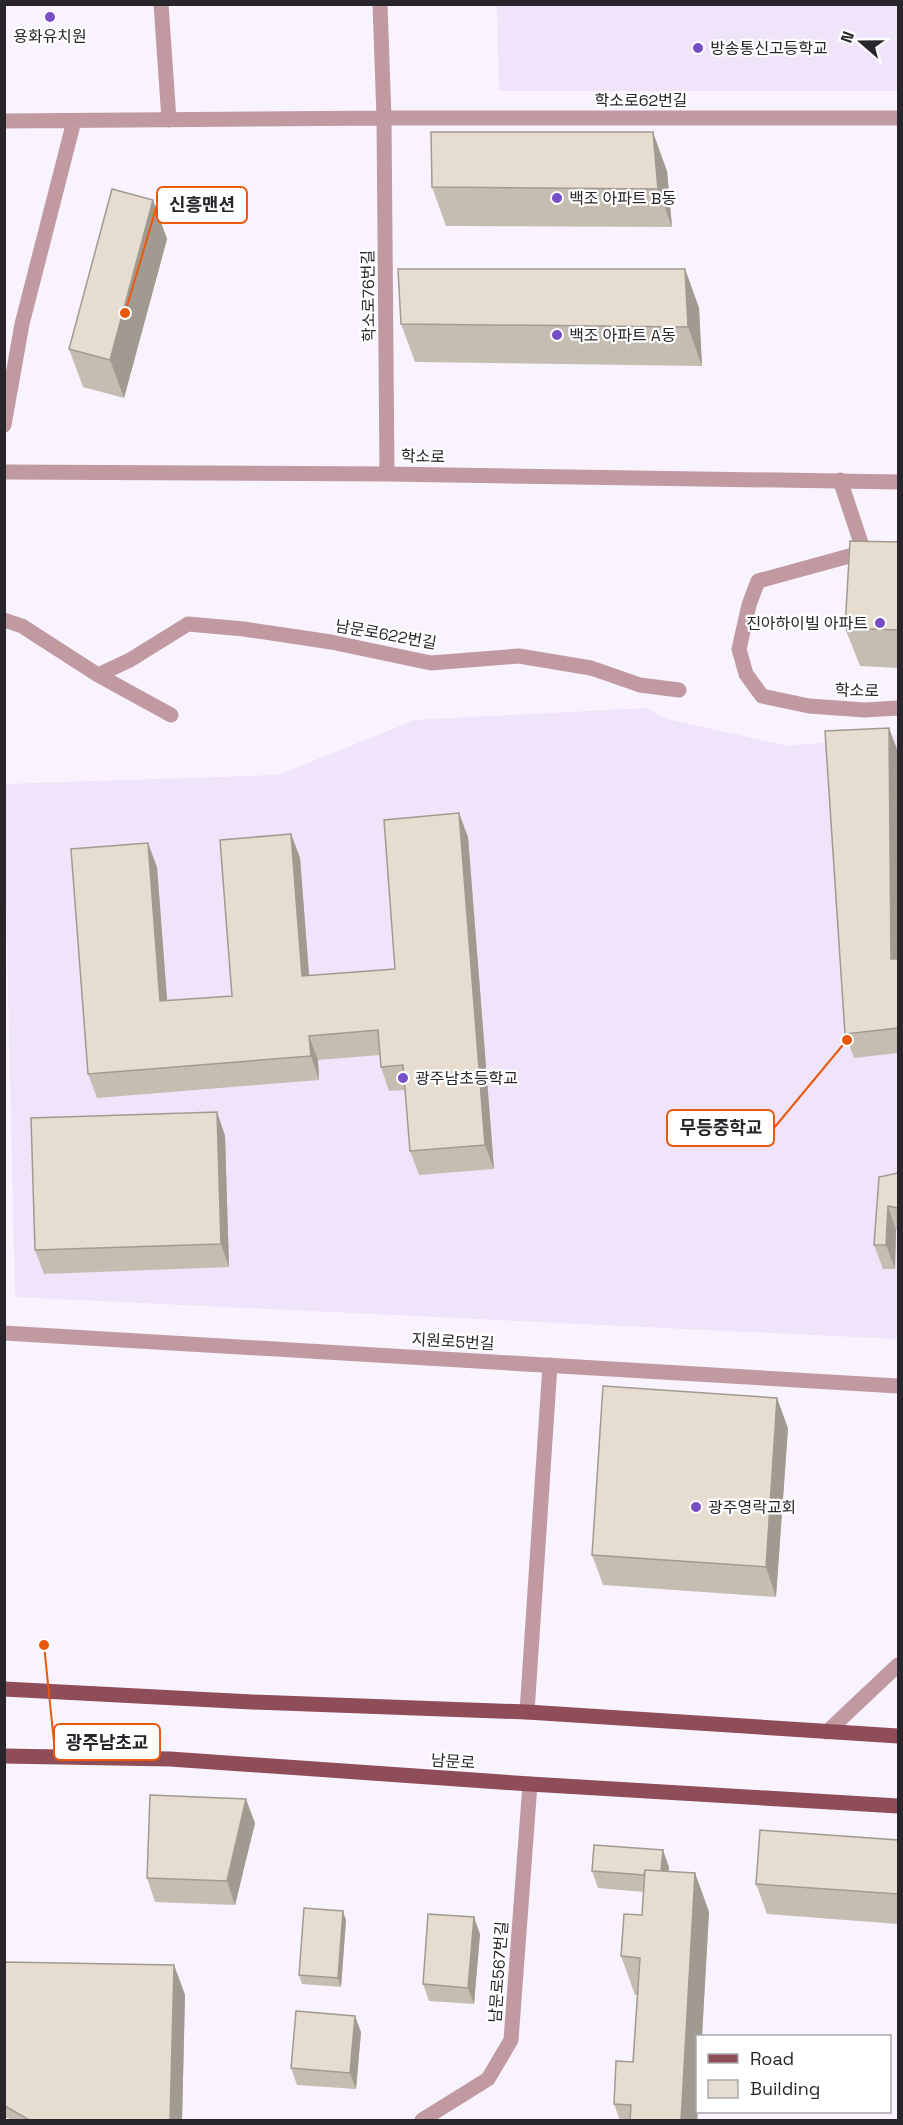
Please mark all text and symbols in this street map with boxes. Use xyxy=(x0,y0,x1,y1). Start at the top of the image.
marker: 용화유치원 xyxy=(43,10,57,24)
north arrow xyxy=(831,12,891,72)
place label: 용화유치원 xyxy=(13,26,87,47)
text: N xyxy=(836,28,859,46)
place label: 방송통신고등학교 xyxy=(710,38,828,59)
marker: 방송통신고등학교 xyxy=(691,41,705,55)
street label: 학소로62번길 xyxy=(595,90,687,111)
callout: 신흥맨션 xyxy=(157,187,247,223)
place label: 백조 아파트 B동 xyxy=(569,188,676,209)
marker: 백조 아파트 B동 xyxy=(550,191,564,205)
text: 신흥맨션 xyxy=(169,193,235,216)
street label: 학소로76번길 xyxy=(357,250,380,342)
place label: 백조 아파트 A동 xyxy=(569,325,676,346)
marker: 백조 아파트 A동 xyxy=(550,328,564,342)
street label: 학소로 xyxy=(401,446,446,467)
place label: 진아하이빌 아파트 xyxy=(746,613,868,634)
street label: 남문로622번길 xyxy=(334,615,438,654)
marker: 진아하이빌 아파트 xyxy=(873,616,887,630)
street label: 학소로 xyxy=(835,680,880,701)
place label: 광주남초등학교 xyxy=(415,1068,518,1089)
marker: 광주남초등학교 xyxy=(396,1071,410,1085)
callout: 무등중학교 xyxy=(667,1110,774,1146)
text: 무등중학교 xyxy=(680,1116,762,1139)
street label: 지원로5번길 xyxy=(411,1329,495,1354)
place label: 광주영락교회 xyxy=(708,1497,796,1518)
marker: 광주영락교회 xyxy=(689,1500,703,1514)
callout: 광주남초교 xyxy=(54,1724,160,1760)
text: 광주남초교 xyxy=(66,1731,148,1754)
street label: 남문로 xyxy=(430,1749,476,1774)
street label: 남문로567번길 xyxy=(484,1921,513,2024)
legend xyxy=(696,2035,891,2113)
text: Road xyxy=(750,2047,794,2070)
text: Building xyxy=(750,2077,820,2100)

